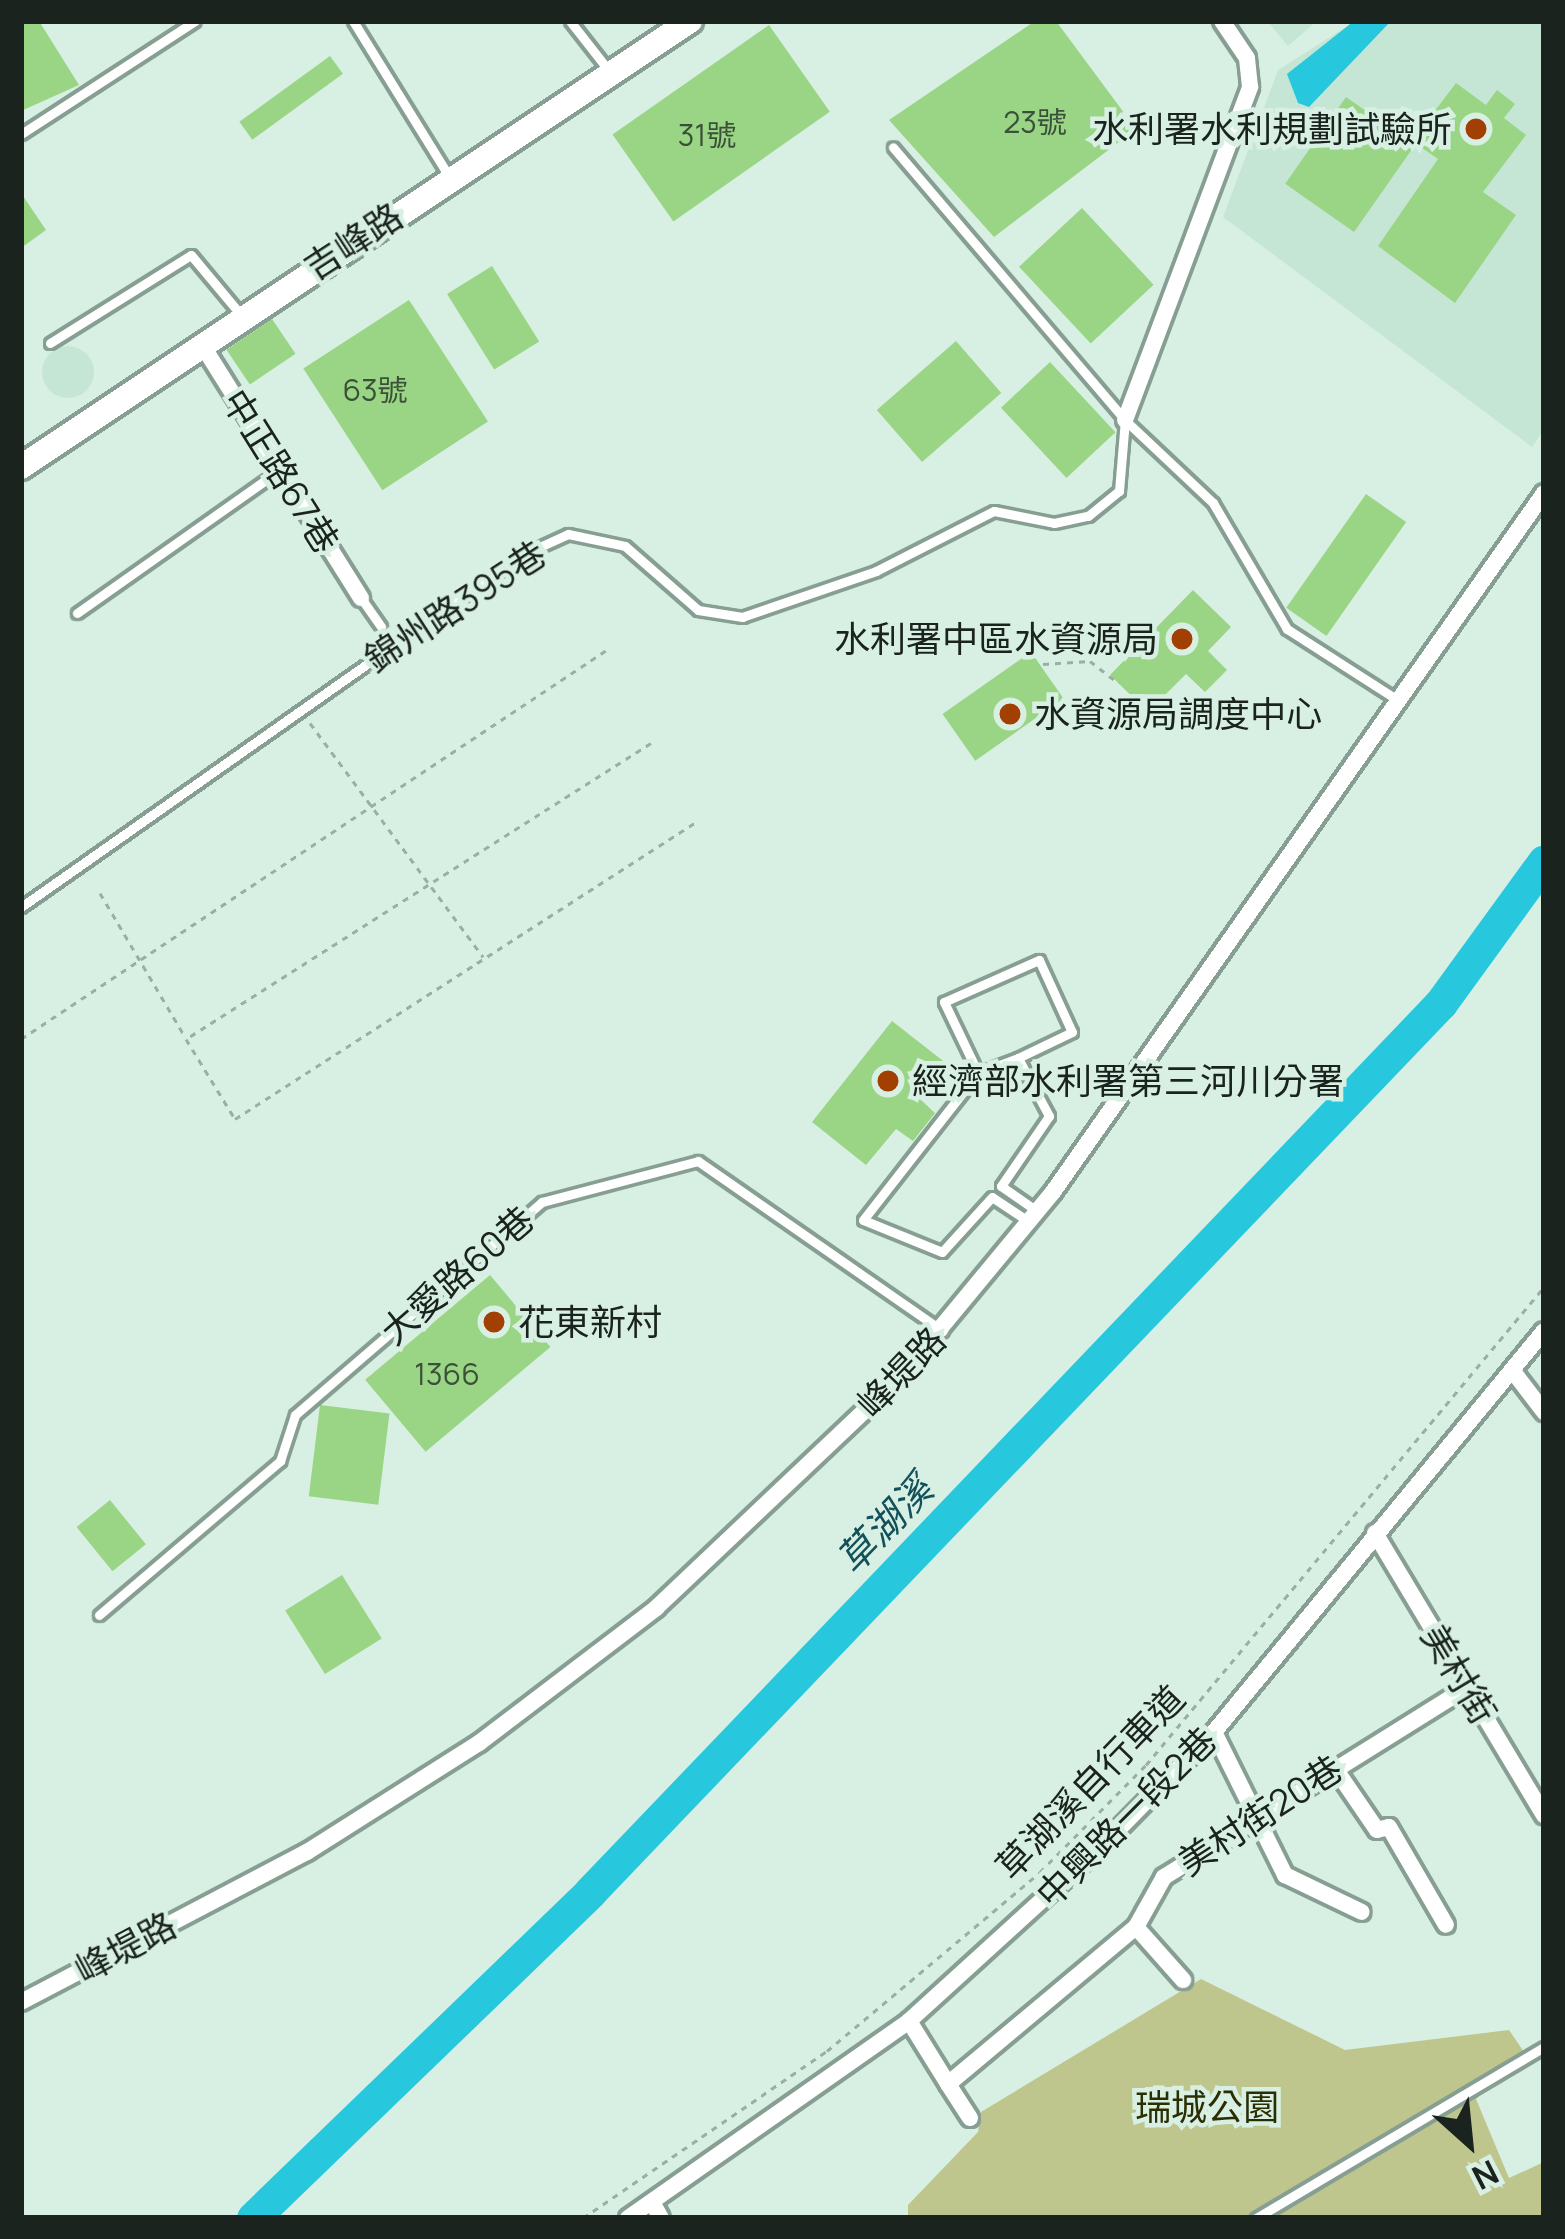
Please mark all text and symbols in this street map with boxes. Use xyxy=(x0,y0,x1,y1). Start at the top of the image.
house number: 23號 xyxy=(1003,104,1067,140)
place label: 水利署水利規劃試驗所 xyxy=(1092,107,1452,151)
marker: 水利署水利規劃試驗所 xyxy=(1463,116,1489,142)
house number: 31號 xyxy=(678,117,736,153)
street label: 吉峰路 xyxy=(296,193,410,289)
house number: 63號 xyxy=(342,372,408,408)
street label: 中正路67巷 xyxy=(214,381,348,561)
street label: 錦州路395巷 xyxy=(356,532,554,680)
place label: 水利署中區水資源局 xyxy=(834,617,1158,661)
marker: 水利署中區水資源局 xyxy=(1169,626,1195,652)
place label: 水資源局調度中心 xyxy=(1034,692,1322,736)
marker: 水資源局調度中心 xyxy=(997,701,1023,727)
place label: 經濟部水利署第三河川分署 xyxy=(912,1059,1344,1103)
marker: 經濟部水利署第三河川分署 xyxy=(875,1068,901,1094)
street label: 大愛路60巷 xyxy=(372,1197,542,1353)
place label: 花東新村 xyxy=(518,1300,662,1344)
marker: 花東新村 xyxy=(481,1309,507,1335)
street label: 峰堤路 xyxy=(848,1318,954,1426)
house number: 1366 xyxy=(414,1356,480,1392)
water label: 草湖溪 xyxy=(827,1466,941,1582)
street label: 美村街 xyxy=(1413,1617,1505,1731)
street label: 草湖溪自行車道 xyxy=(987,1676,1193,1888)
street label: 中興路一段2巷 xyxy=(1027,1718,1225,1916)
street label: 美村街20巷 xyxy=(1170,1746,1350,1884)
street label: 峰堤路 xyxy=(67,1903,183,1991)
north arrow xyxy=(1409,2083,1529,2203)
park label: 瑞城公園 xyxy=(1135,2085,1279,2129)
text: N xyxy=(1465,2150,1506,2201)

